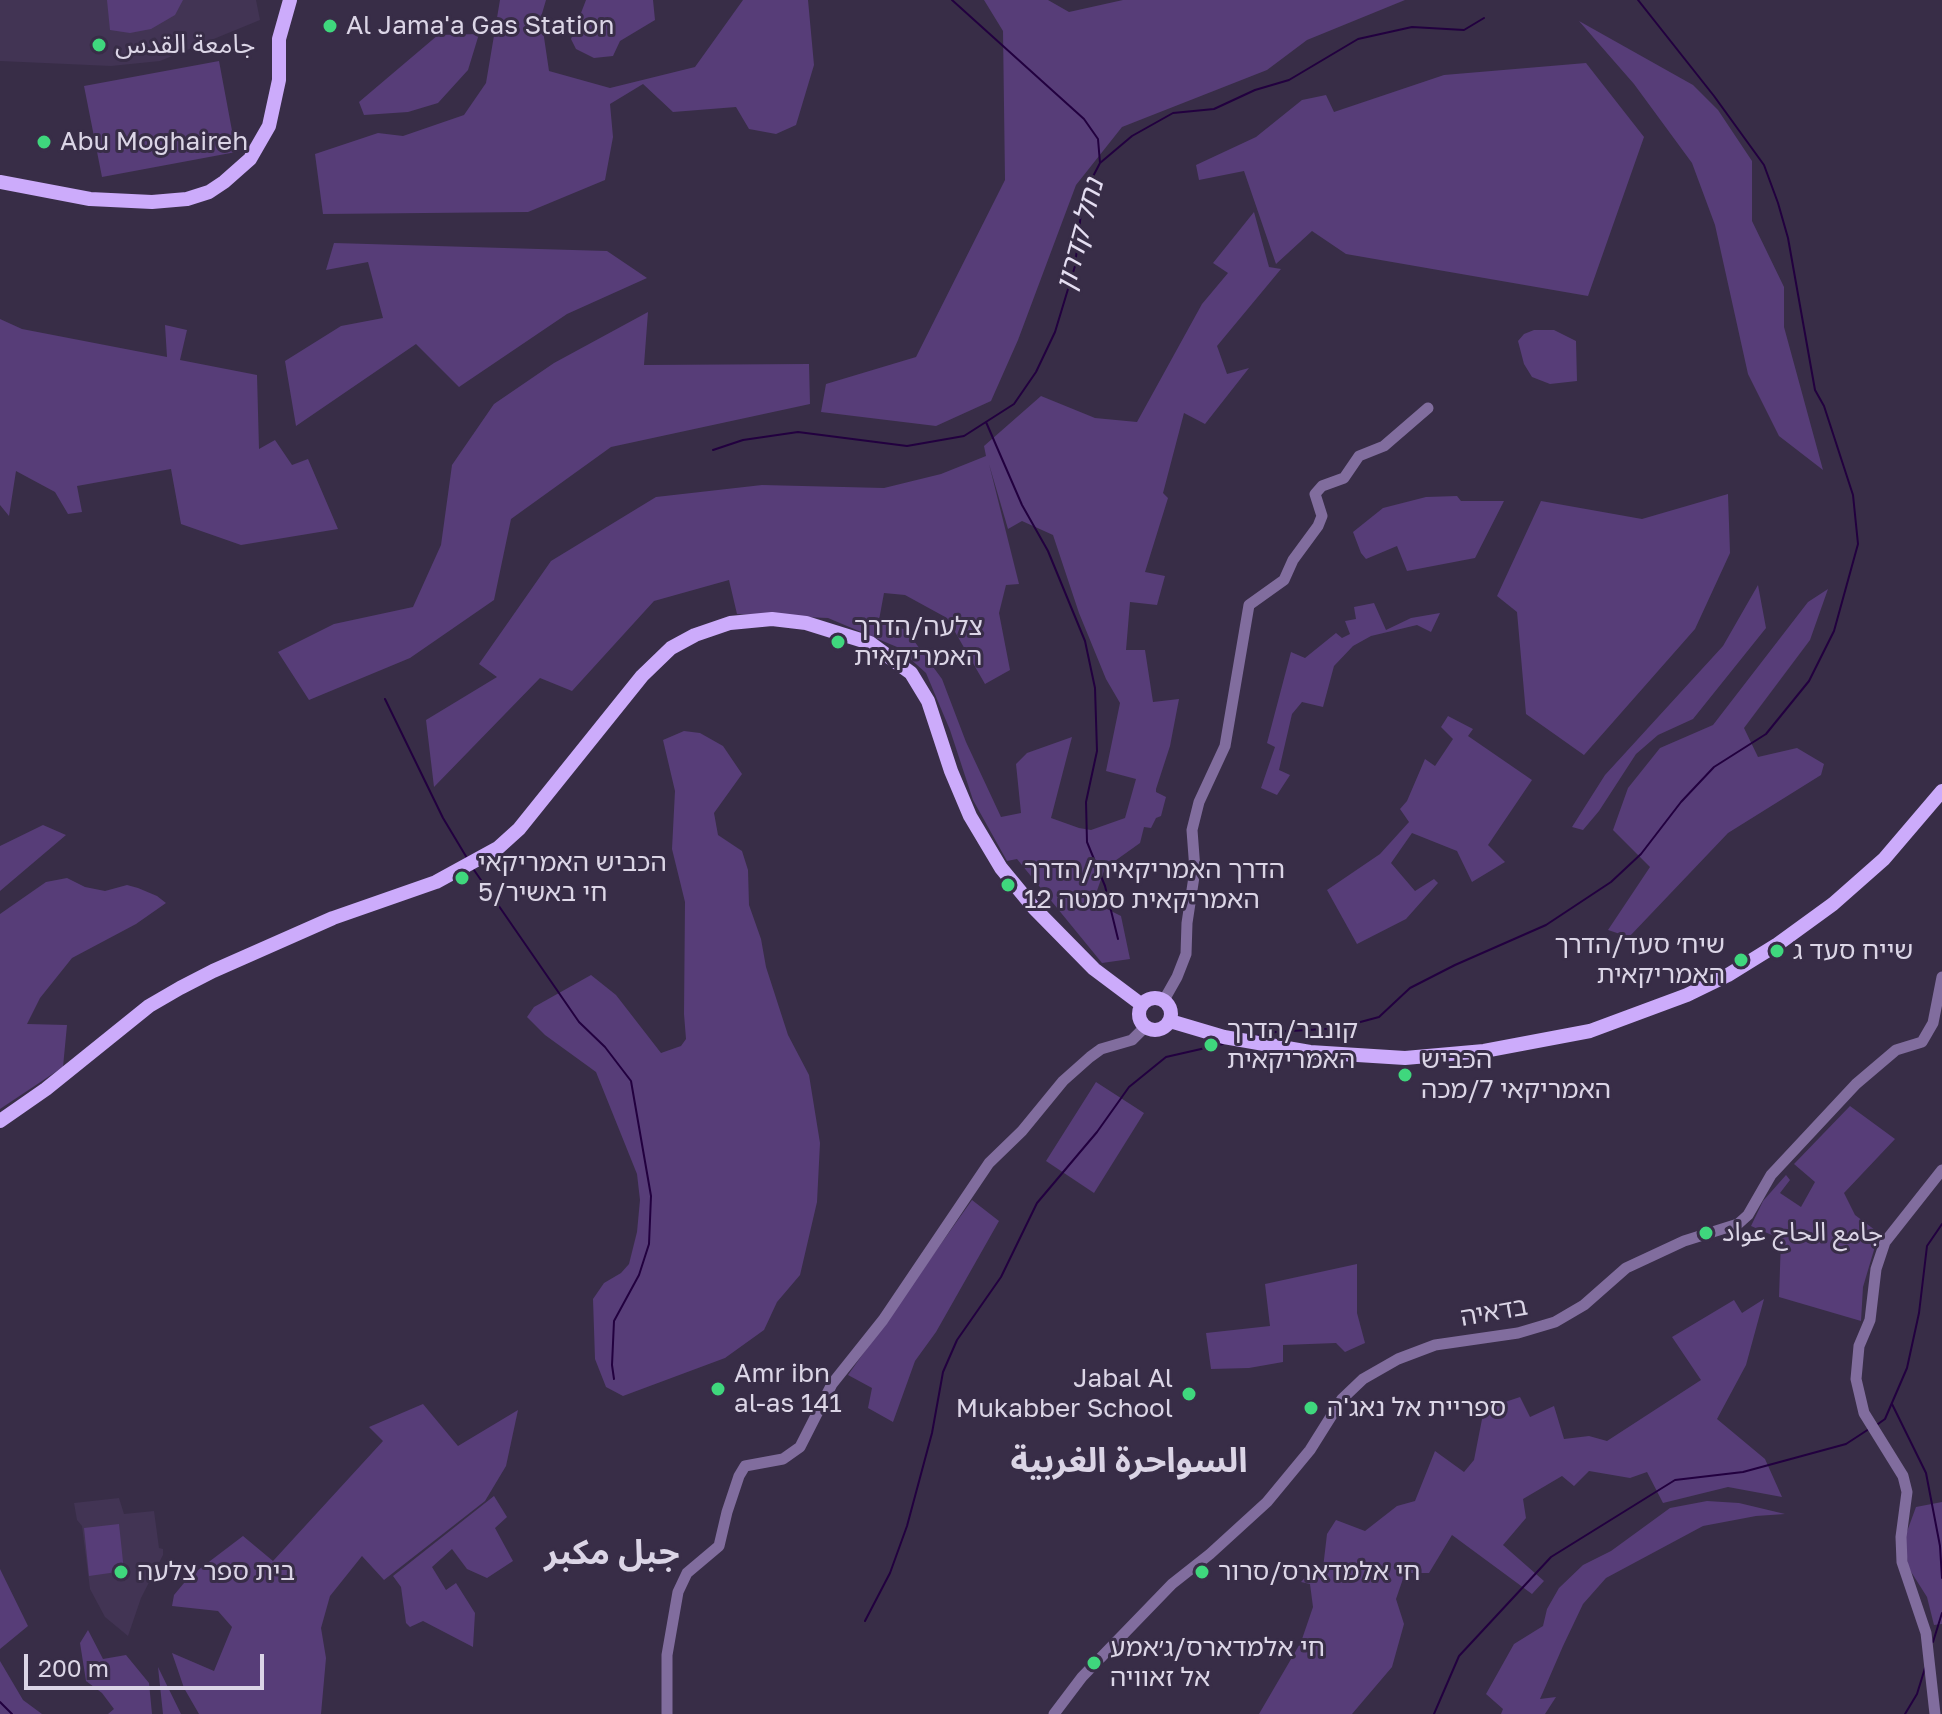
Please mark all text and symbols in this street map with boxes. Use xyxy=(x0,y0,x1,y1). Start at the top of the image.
place label: Al Jama'a Gas Station xyxy=(346,10,614,42)
marker: Al Jama'a Gas Station xyxy=(321,17,339,35)
place label: جامعة القدس xyxy=(115,29,255,61)
marker: جامعة القدس xyxy=(90,36,108,54)
place label: Abu Moghaireh xyxy=(60,126,248,158)
marker: Abu Moghaireh xyxy=(35,133,53,151)
water label: נחל קדרון xyxy=(1049,175,1111,295)
place label: צלעה/הדרך האמריקאית xyxy=(854,611,983,672)
marker: צלעה/הדרך האמריקאית xyxy=(829,633,847,651)
place label: הכביש האמריקאי 5/חי באשיר xyxy=(478,847,667,908)
place label: הדרך האמריקאית/הדרך האמריקאית סמטה 12 xyxy=(1024,854,1285,916)
marker: הכביש האמריקאי 5/חי באשיר xyxy=(453,869,471,887)
marker: הדרך האמריקאית/הדרך האמריקאית סמטה 12 xyxy=(999,876,1017,894)
place label: שיח׳ סעד/הדרך האמריקאית xyxy=(1554,929,1725,990)
place label: שייח סעד ג xyxy=(1793,935,1913,967)
marker: שייח סעד ג xyxy=(1768,942,1786,960)
marker: שיח׳ סעד/הדרך האמריקאית xyxy=(1732,951,1750,969)
place label: קונבר/הדרך האמריקאית xyxy=(1227,1014,1358,1076)
marker: קונבר/הדרך האמריקאית xyxy=(1202,1036,1220,1054)
place label: הכביש האמריקאי 7/מכה xyxy=(1421,1044,1611,1106)
marker: הכביש האמריקאי 7/מכה xyxy=(1396,1066,1414,1084)
place label: جامع الحاج عواد xyxy=(1722,1217,1883,1249)
marker: جامع الحاج عواد xyxy=(1697,1224,1715,1242)
street label: בדאיה xyxy=(1458,1291,1530,1333)
place label: Amr ibn al-as 141 xyxy=(734,1358,842,1420)
place label: Jabal Al Mukabber School xyxy=(956,1363,1173,1424)
marker: Amr ibn al-as 141 xyxy=(709,1380,727,1398)
marker: Jabal Al Mukabber School xyxy=(1180,1385,1198,1403)
place label: ספריית אל נאג'ה xyxy=(1327,1392,1506,1424)
marker: ספריית אל נאג'ה xyxy=(1302,1399,1320,1417)
district label: السواحرة الغربية xyxy=(1011,1441,1247,1481)
district label: جبل مكبر xyxy=(544,1533,680,1573)
place label: בית ספר צלעה xyxy=(137,1556,295,1588)
place label: חי אלמדארס/סרור xyxy=(1218,1556,1421,1588)
marker: בית ספר צלעה xyxy=(112,1563,130,1581)
marker: חי אלמדארס/סרור xyxy=(1193,1563,1211,1581)
place label: חי אלמדארס/ג׳אמע אל זאוויה xyxy=(1110,1632,1325,1694)
scale bar xyxy=(28,1638,268,1688)
text: 200 m xyxy=(38,1653,109,1682)
marker: חי אלמדארס/ג׳אמע אל זאוויה xyxy=(1085,1654,1103,1672)

